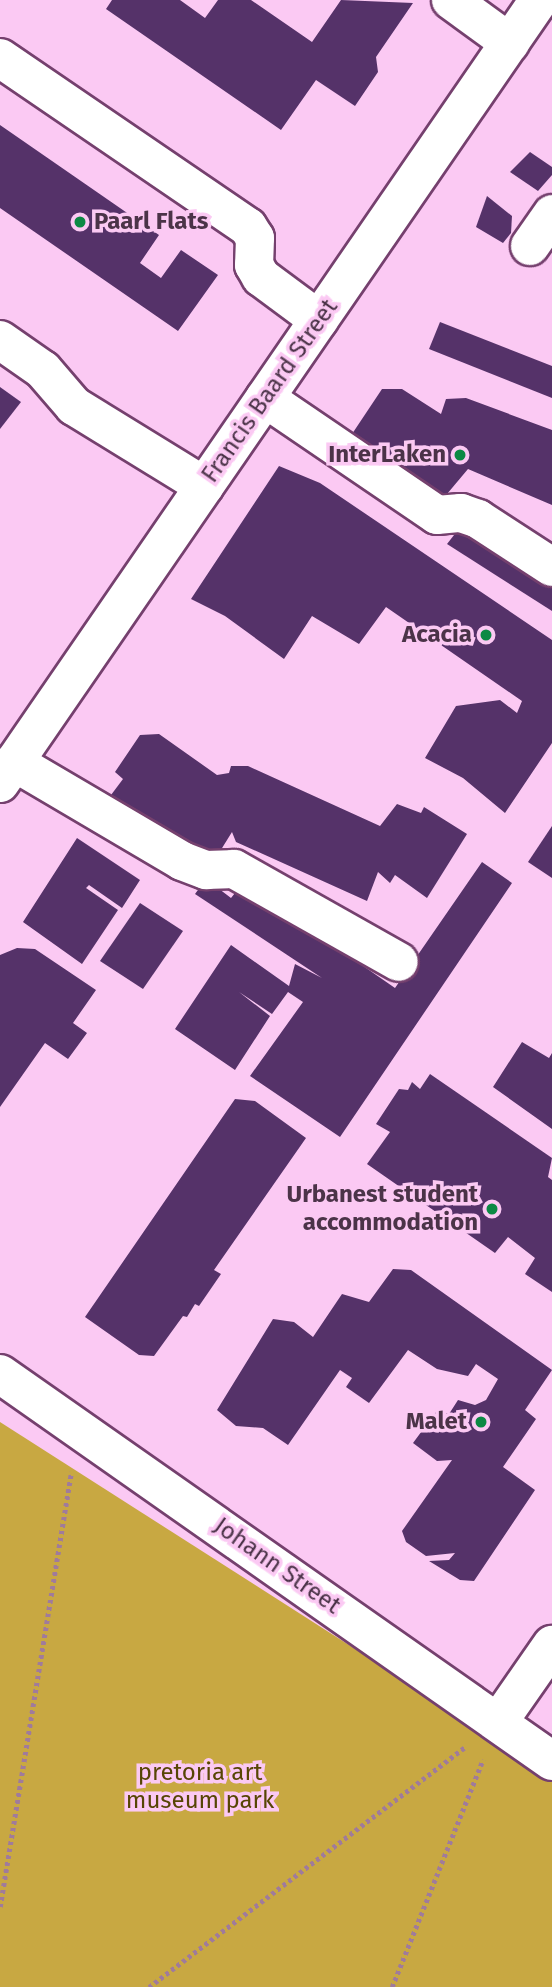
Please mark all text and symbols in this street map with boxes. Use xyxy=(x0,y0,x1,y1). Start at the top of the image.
place label: Paarl Flats xyxy=(94,208,208,236)
marker: Paarl Flats xyxy=(72,214,88,230)
street label: Francis Baard Street xyxy=(196,294,344,488)
place label: InterLaken xyxy=(328,441,446,469)
marker: InterLaken xyxy=(452,447,468,463)
place label: Acacia xyxy=(402,621,472,649)
marker: Acacia xyxy=(478,627,494,643)
place label: Urbanest student accommodation xyxy=(287,1181,478,1237)
marker: Urbanest student accommodation xyxy=(484,1201,500,1217)
place label: Malet xyxy=(406,1408,467,1436)
marker: Malet xyxy=(473,1414,489,1430)
street label: Johann Street xyxy=(208,1512,346,1620)
park label: pretoria art museum park xyxy=(126,1759,274,1815)

